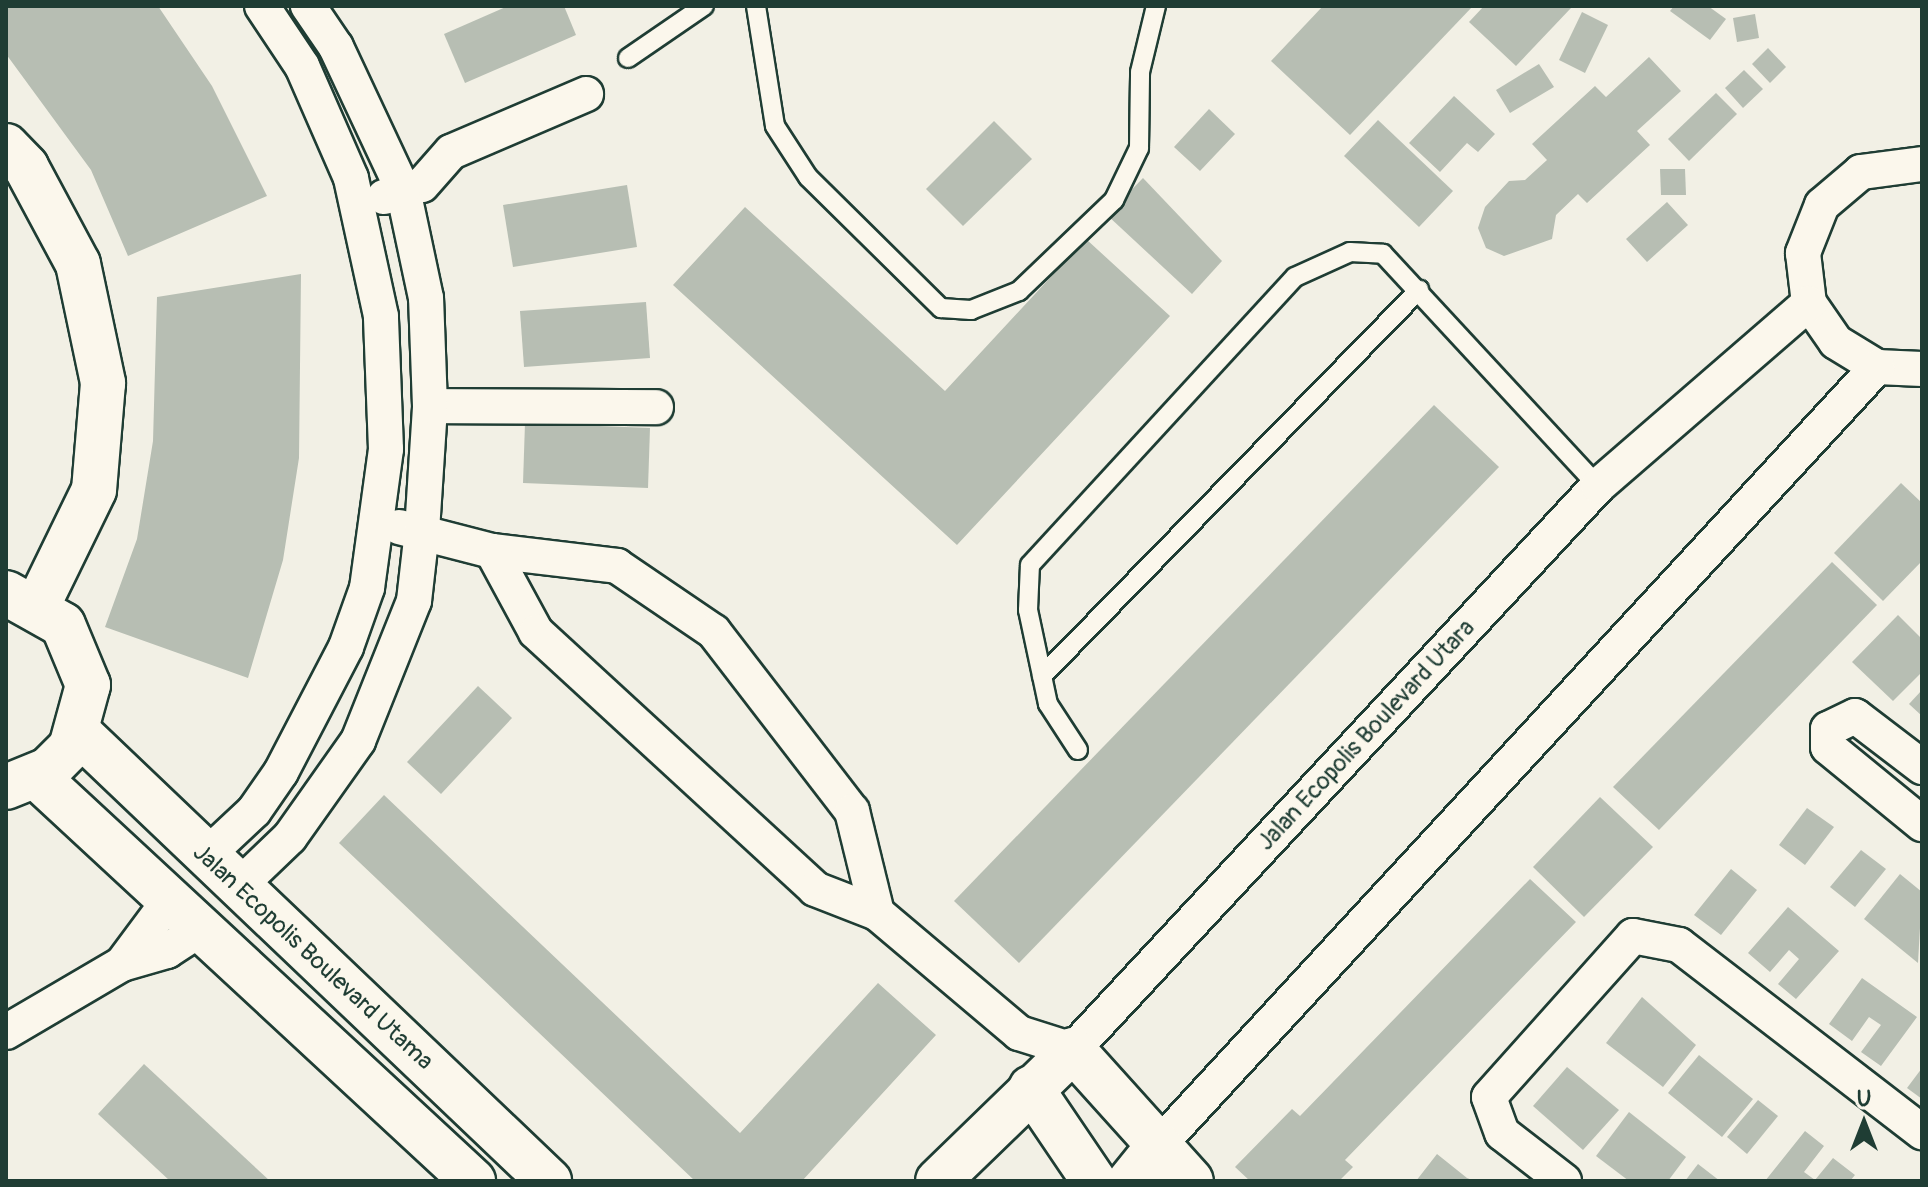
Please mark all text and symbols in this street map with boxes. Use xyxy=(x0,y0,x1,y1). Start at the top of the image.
street label: Jalan Ecopolis Boulevard Utara xyxy=(1251,614,1481,856)
street label: Jalan Ecopolis Boulevard Utama xyxy=(187,838,439,1076)
north arrow xyxy=(1824,1083,1904,1163)
text: U xyxy=(1857,1085,1871,1113)

